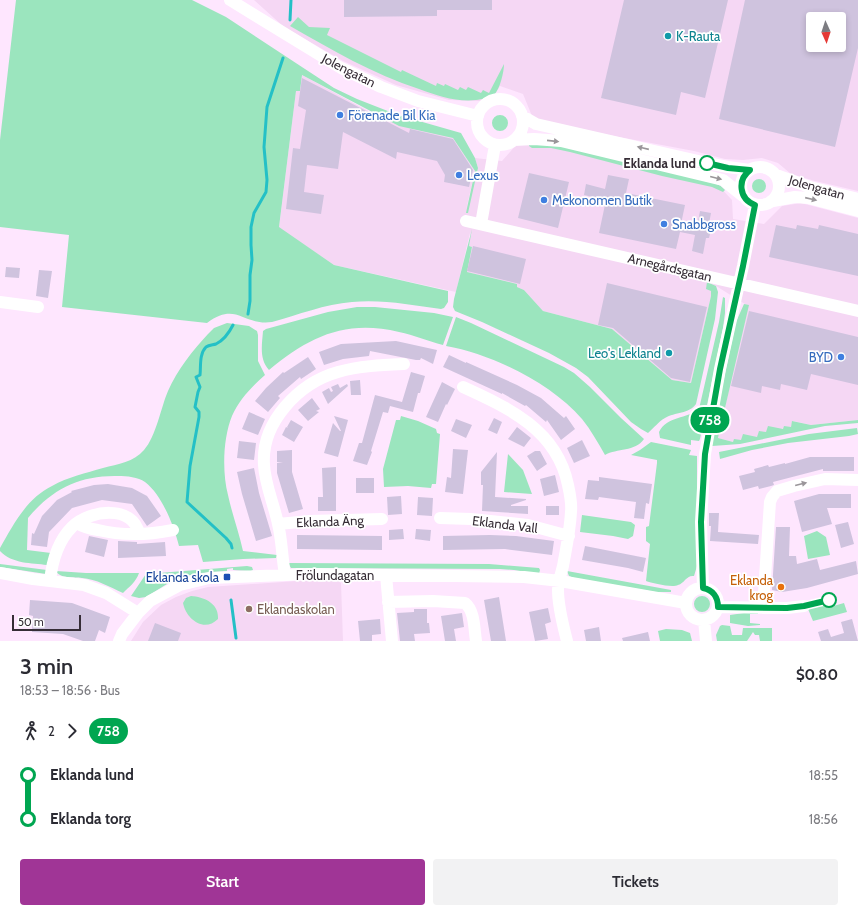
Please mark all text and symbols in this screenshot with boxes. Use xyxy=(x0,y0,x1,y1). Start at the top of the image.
north arrow xyxy=(806,12,846,52)
map controls xyxy=(806,12,846,52)
place label: K-Rauta xyxy=(676,28,721,44)
marker: K-Rauta xyxy=(663,31,673,41)
street label: Jolengatan xyxy=(319,49,378,90)
place label: Förenade Bil Kia xyxy=(348,107,436,123)
marker: Förenade Bil Kia xyxy=(335,110,345,120)
one-way arrow xyxy=(547,137,559,144)
one-way arrow xyxy=(637,145,649,151)
place label: Eklanda lund xyxy=(623,155,696,171)
marker: Eklanda lund xyxy=(699,155,715,171)
place label: Lexus xyxy=(467,167,499,183)
marker: Lexus xyxy=(454,170,464,180)
street label: Jolengatan xyxy=(786,171,847,203)
one-way arrow xyxy=(710,176,723,182)
place label: Mekonomen Butik xyxy=(552,192,652,208)
marker: Mekonomen Butik xyxy=(539,195,549,205)
one-way arrow xyxy=(805,196,817,202)
place label: Snabbgross xyxy=(672,216,736,232)
marker: Snabbgross xyxy=(659,219,669,229)
street label: Arnegårdsgatan xyxy=(626,250,714,284)
place label: Leo's Lekland xyxy=(588,345,661,361)
marker: Leo's Lekland xyxy=(664,348,674,358)
place label: BYD xyxy=(809,349,833,365)
marker: BYD xyxy=(836,352,846,362)
line badge: 758 xyxy=(687,407,733,433)
text: 758 xyxy=(698,411,722,429)
one-way arrow xyxy=(795,481,808,487)
street label: Eklanda Äng xyxy=(296,512,365,530)
street label: Eklanda Vall xyxy=(471,512,539,536)
street label: Frölundagatan xyxy=(296,567,374,583)
place label: Eklanda skola xyxy=(146,569,220,585)
marker: Eklanda skola xyxy=(222,572,232,582)
place label: Eklanda krog xyxy=(730,572,774,603)
marker: Eklanda krog xyxy=(776,582,786,592)
unlabelled marker xyxy=(821,592,837,608)
place label: Eklandaskolan xyxy=(257,601,335,617)
marker: Eklandaskolan xyxy=(244,604,254,614)
scale bar xyxy=(12,613,81,632)
text: 50 m xyxy=(18,615,44,629)
text: 3 min xyxy=(20,653,73,680)
text: $0.80 xyxy=(796,666,838,684)
text: 18:53 – 18:56 · Bus xyxy=(20,682,120,698)
icon: walk xyxy=(20,720,42,742)
icon: forward xyxy=(61,720,83,742)
text: 758 xyxy=(97,722,120,740)
text: 2 xyxy=(48,723,55,739)
text: Eklanda lund xyxy=(50,766,134,784)
text: 18:55 xyxy=(809,767,838,783)
text: Eklanda torg xyxy=(50,810,131,828)
text: 18:56 xyxy=(809,811,838,827)
button: Start xyxy=(20,859,425,905)
button: Tickets xyxy=(433,859,838,905)

